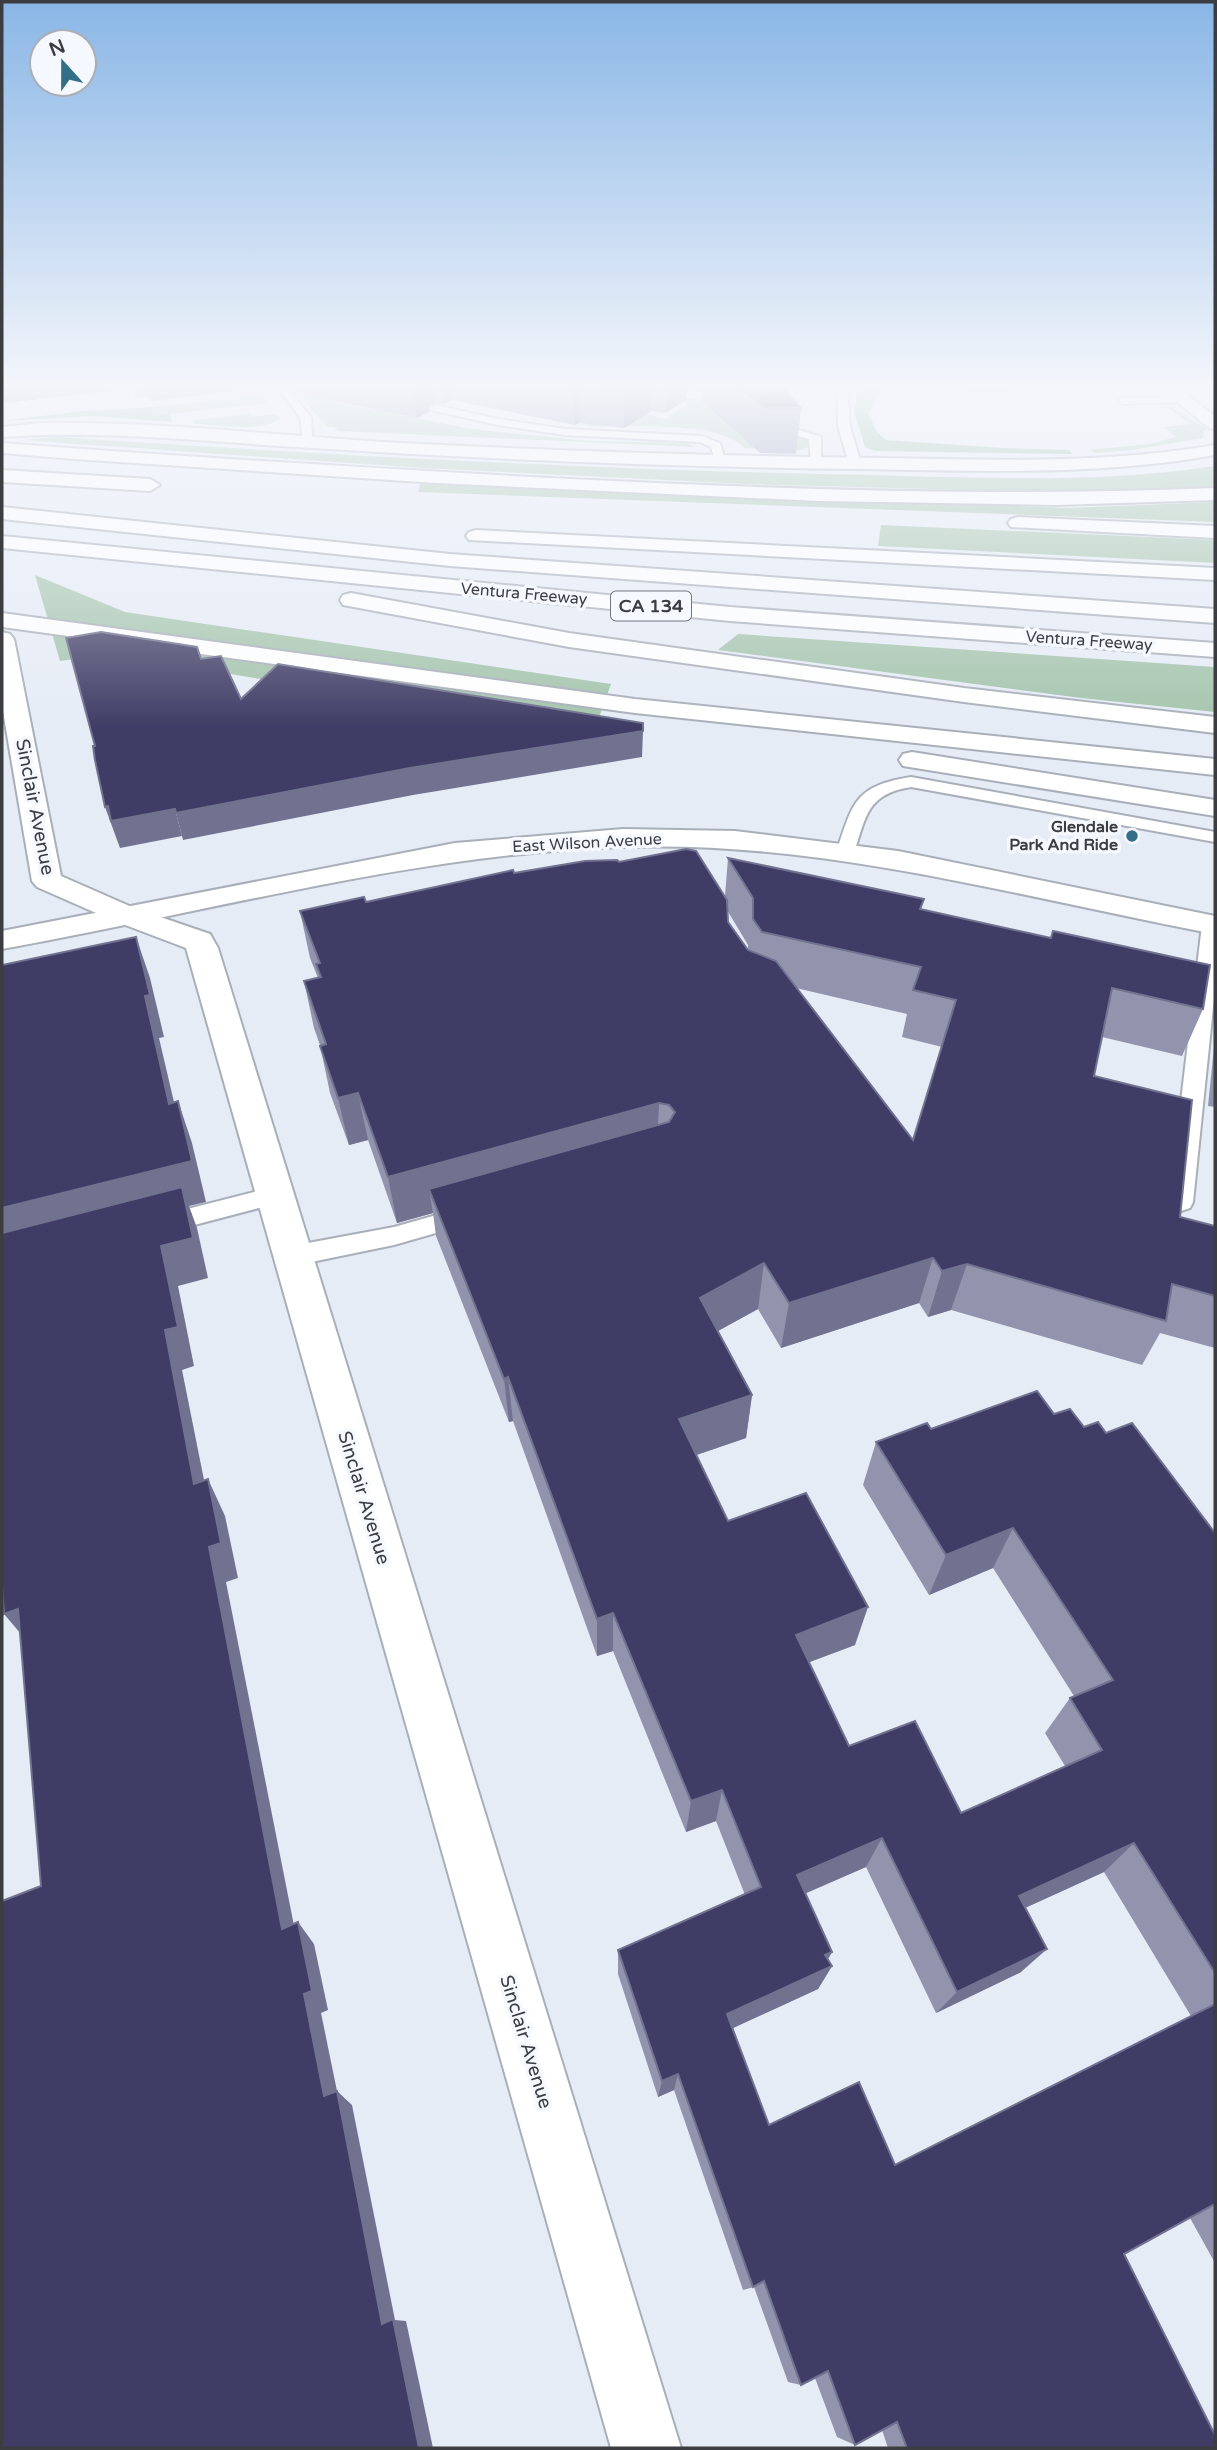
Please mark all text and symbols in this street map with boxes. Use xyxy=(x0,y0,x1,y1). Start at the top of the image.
north arrow xyxy=(28,28,98,98)
text: N xyxy=(46,35,68,61)
street label: Ventura Freeway xyxy=(460,578,589,610)
road number: CA 134 xyxy=(611,592,691,620)
street label: Ventura Freeway xyxy=(1025,627,1154,655)
street label: Sinclair Avenue xyxy=(11,737,59,877)
place label: Glendale Park And Ride xyxy=(1009,817,1118,855)
marker: Glendale Park And Ride xyxy=(1124,828,1140,844)
street label: East Wilson Avenue xyxy=(512,829,662,857)
street label: Sinclair Avenue xyxy=(333,1429,395,1567)
street label: Sinclair Avenue xyxy=(495,1973,557,2111)

